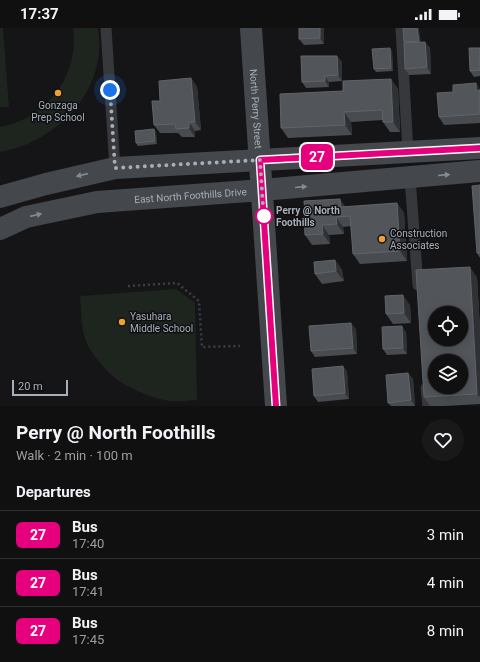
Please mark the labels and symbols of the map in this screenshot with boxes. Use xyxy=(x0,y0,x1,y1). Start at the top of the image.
street label: North Perry Street xyxy=(248,69,264,149)
your location xyxy=(100,80,120,100)
marker: Gonzaga Prep School xyxy=(53,88,63,98)
place label: Gonzaga Prep School xyxy=(31,100,85,123)
line badge: 27 xyxy=(299,144,335,170)
one-way arrow xyxy=(438,171,450,178)
one-way arrow xyxy=(76,173,88,179)
one-way arrow xyxy=(295,183,307,190)
street label: East North Foothills Drive xyxy=(134,186,247,205)
place label: Perry @ North Foothills xyxy=(276,205,340,228)
marker: Perry @ North Foothills xyxy=(255,207,273,225)
one-way arrow xyxy=(30,212,43,218)
place label: Construction Associates xyxy=(390,228,447,251)
marker: Construction Associates xyxy=(377,234,387,244)
place label: Yasuhara Middle School xyxy=(130,311,193,334)
marker: Yasuhara Middle School xyxy=(117,317,127,327)
scale bar xyxy=(12,378,68,397)

